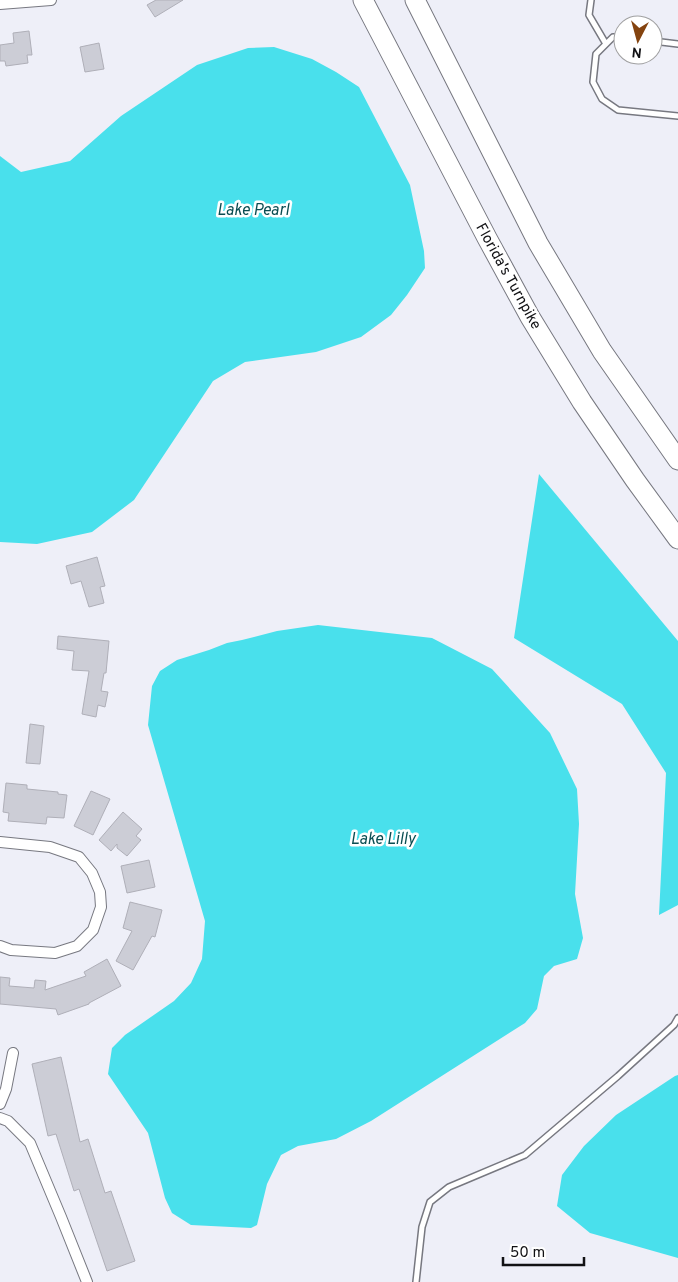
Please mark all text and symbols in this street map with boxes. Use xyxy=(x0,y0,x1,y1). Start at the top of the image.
north arrow xyxy=(613,15,663,65)
text: N xyxy=(631,42,643,60)
water label: Lake Pearl xyxy=(217,201,290,221)
street label: Florida's Turnpike xyxy=(471,220,545,333)
water label: Lake Lilly xyxy=(350,830,417,850)
scale bar xyxy=(503,1234,584,1266)
text: 50 m xyxy=(510,1244,545,1263)

